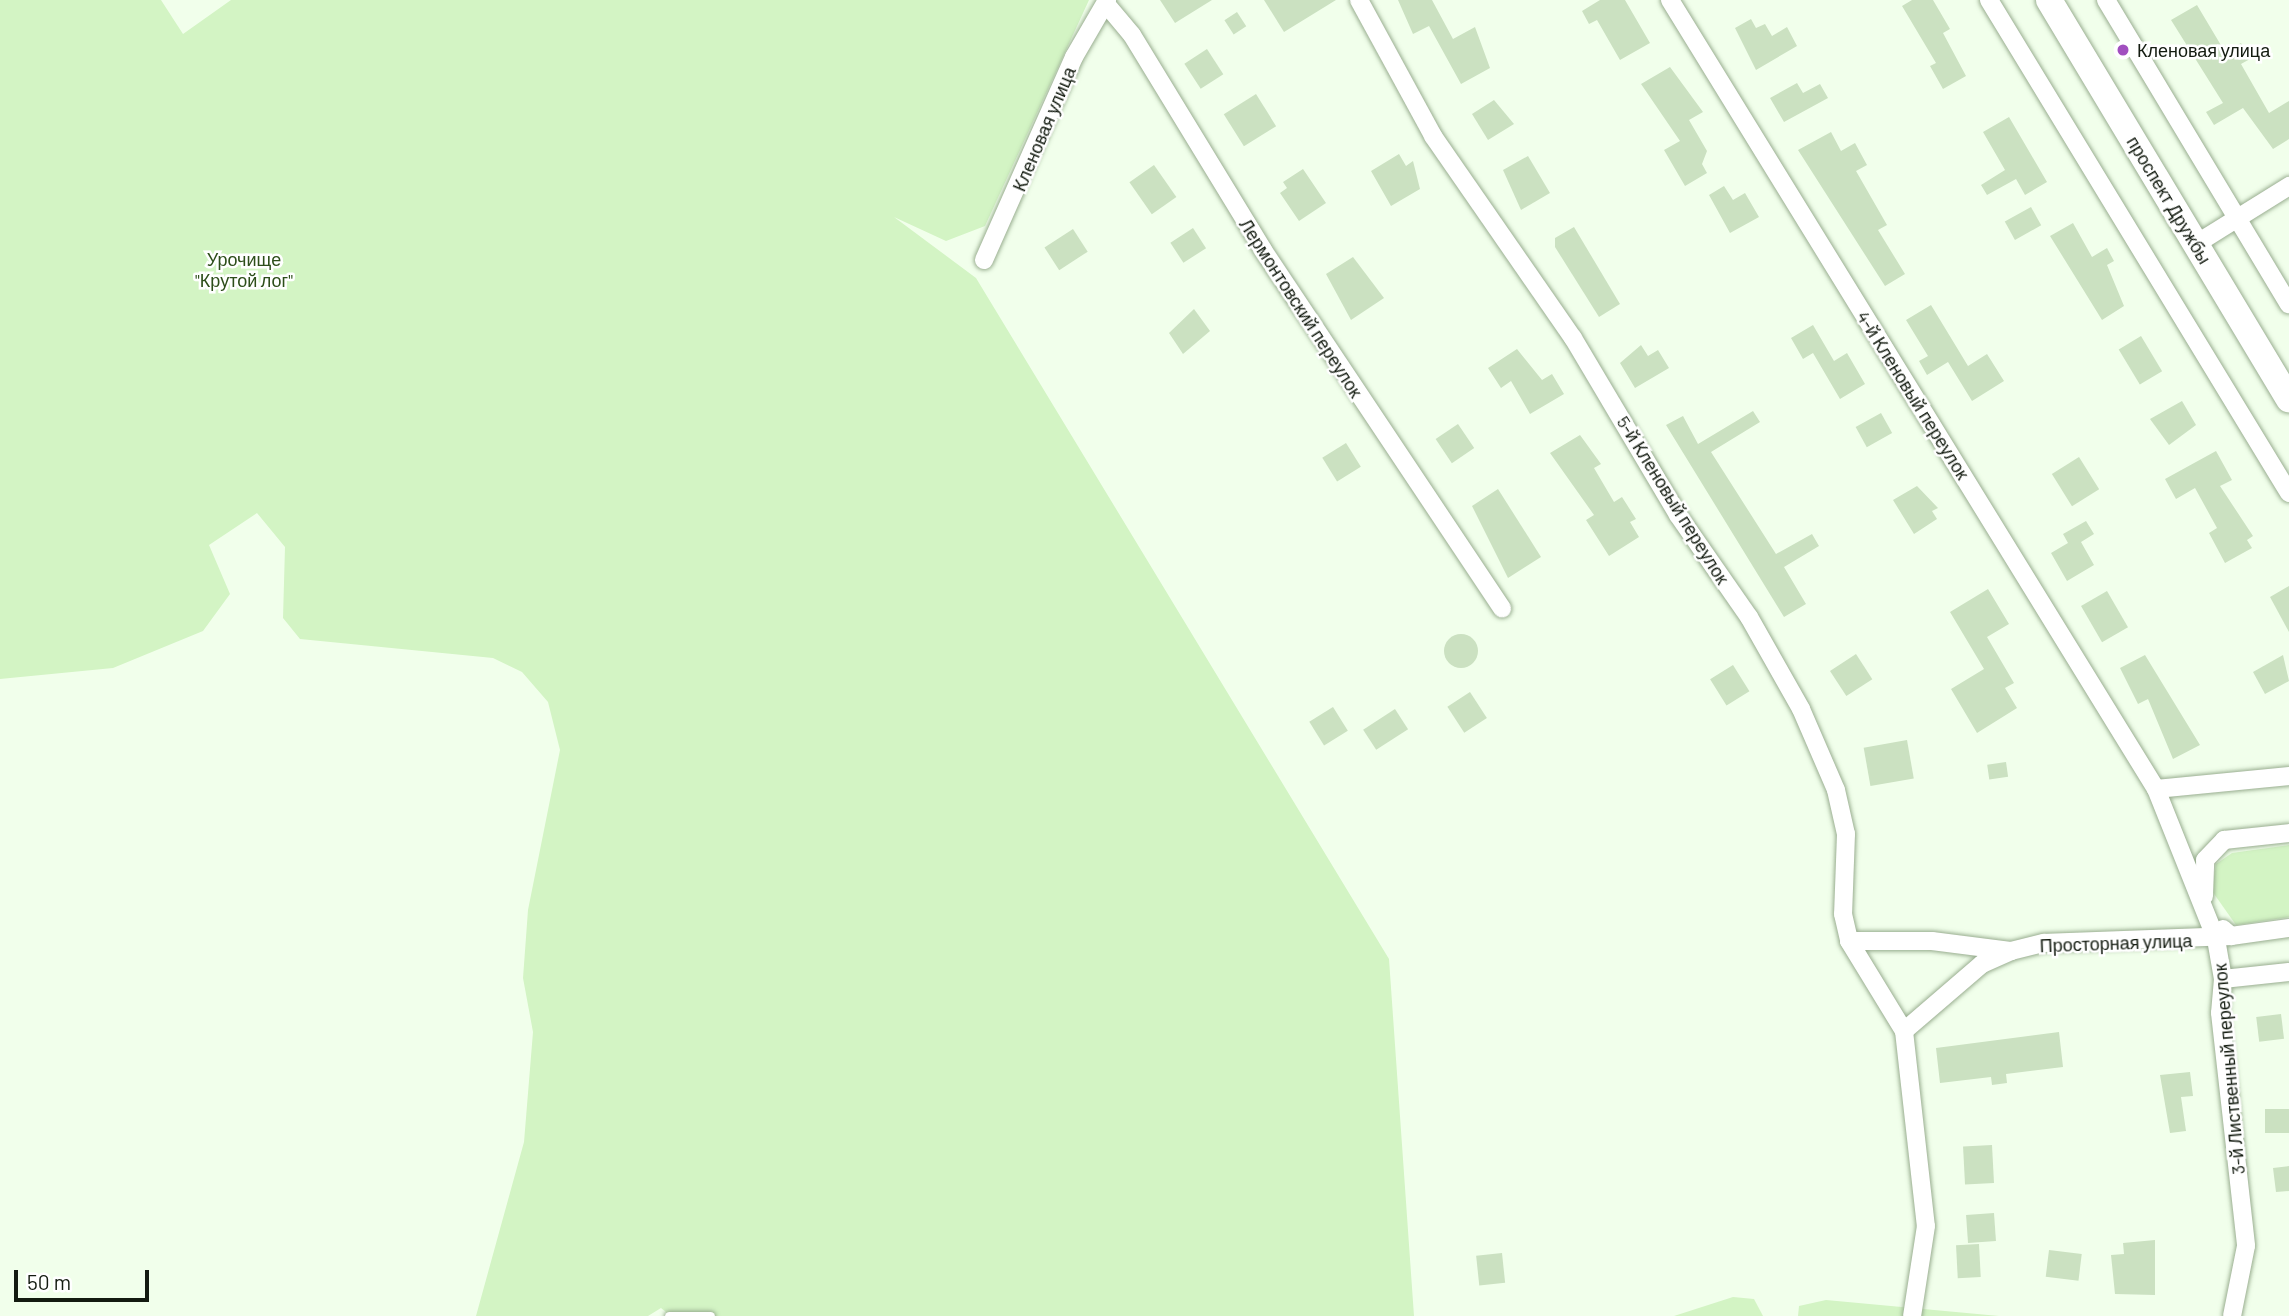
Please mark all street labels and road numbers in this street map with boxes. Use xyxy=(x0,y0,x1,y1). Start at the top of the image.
street label: Кленовая улица xyxy=(1008,63,1080,195)
street label: проспект Дружбы xyxy=(2122,132,2216,268)
street label: Лермонтовский переулок xyxy=(1235,215,1367,401)
street label: 4-й Кленовый переулок xyxy=(1852,307,1974,483)
street label: 5-й Кленовый переулок xyxy=(1612,412,1734,588)
street label: Просторная улица xyxy=(2039,930,2193,956)
street label: 3-й Лиственный переулок xyxy=(2209,963,2249,1175)

